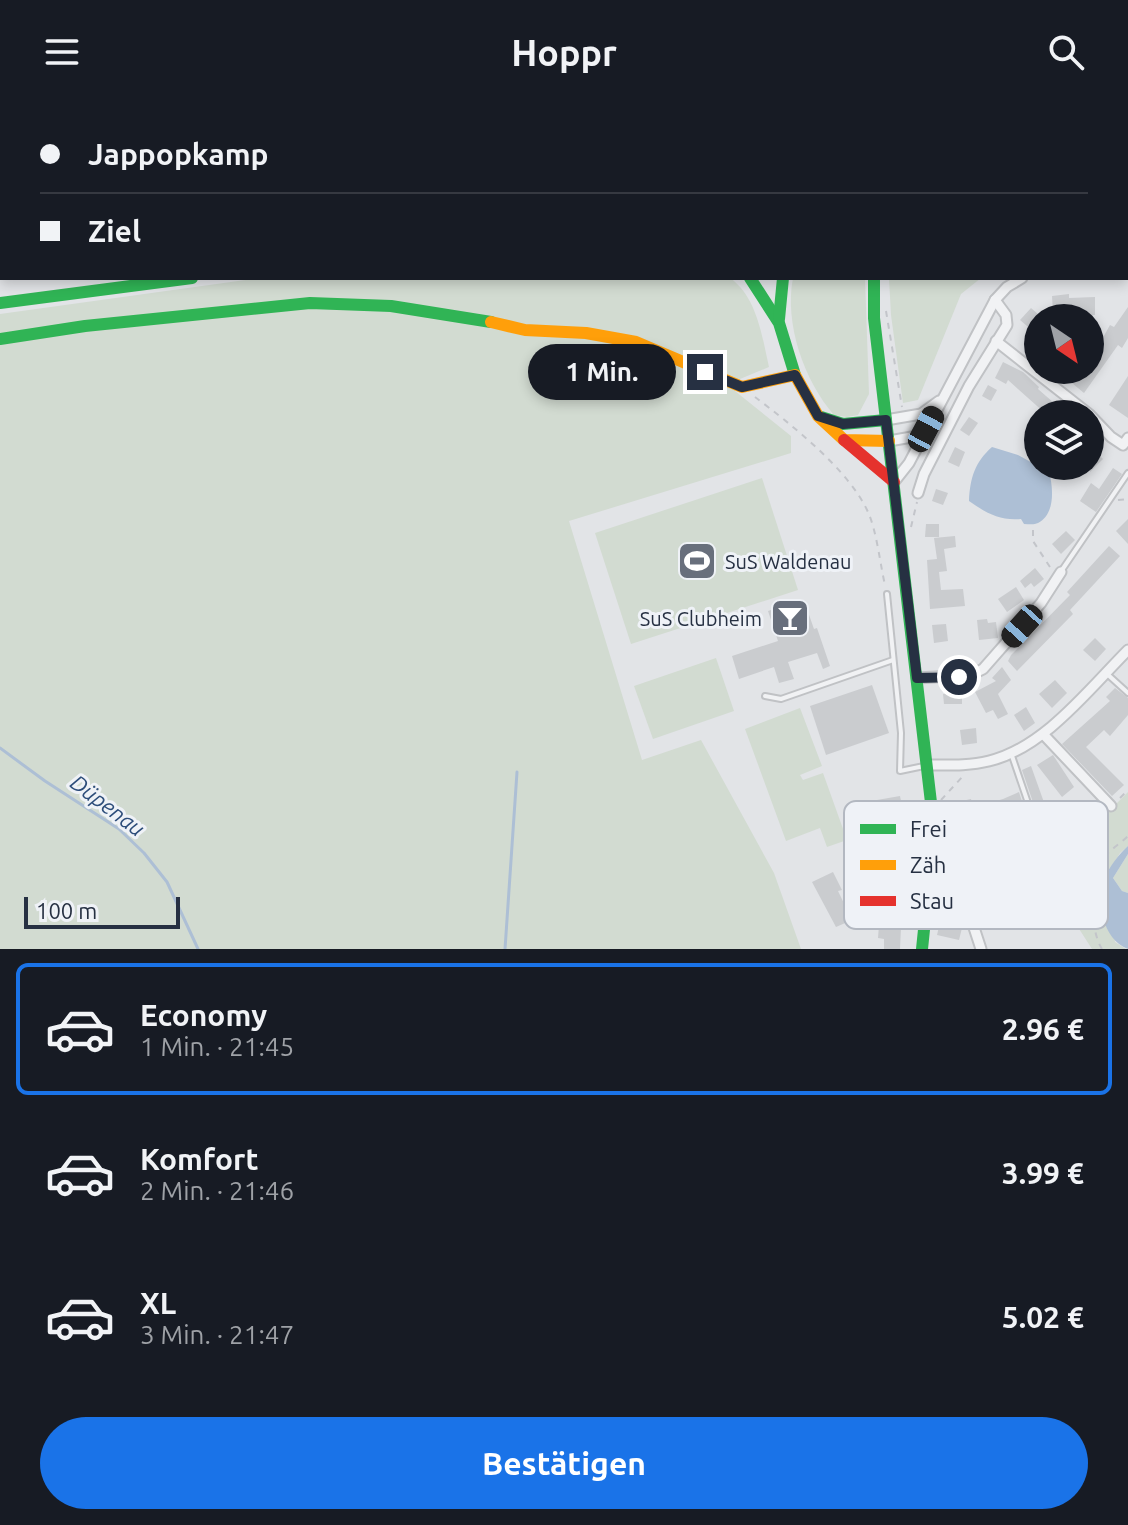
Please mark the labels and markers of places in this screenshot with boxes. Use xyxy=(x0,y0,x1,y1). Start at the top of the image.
sports icon: SuS Waldenau xyxy=(676,540,718,582)
place label: SuS Waldenau xyxy=(725,550,851,573)
bar icon: SuS Clubheim xyxy=(769,597,811,639)
place label: SuS Clubheim xyxy=(640,607,762,630)

